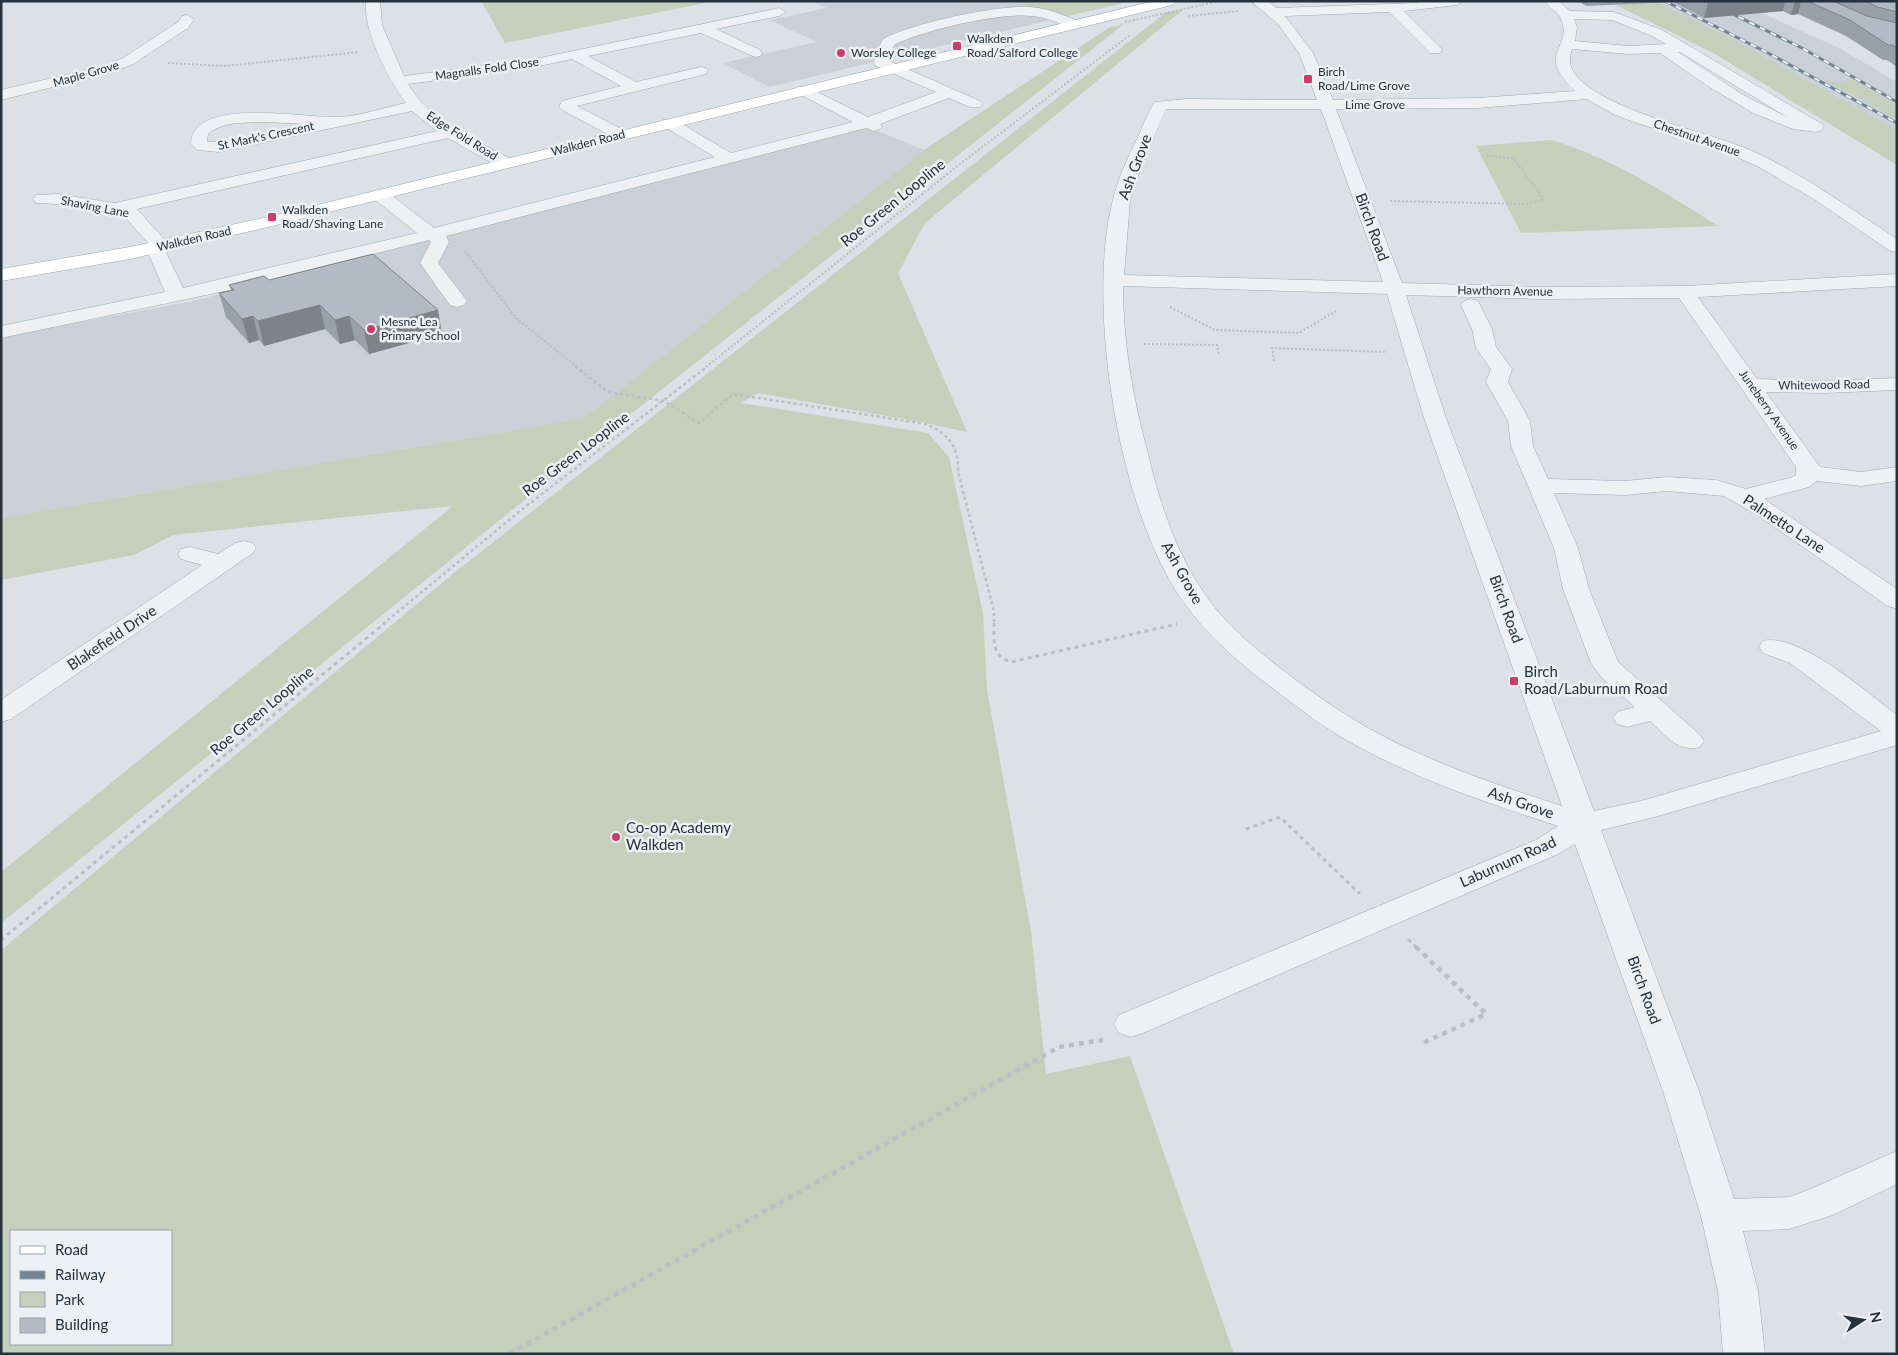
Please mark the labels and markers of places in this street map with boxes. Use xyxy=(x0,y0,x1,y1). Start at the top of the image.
place label: Walkden Road/Salford College xyxy=(967,31,1078,60)
marker: Walkden Road/Salford College xyxy=(951,40,963,52)
place label: Worsley College xyxy=(851,45,936,60)
marker: Worsley College xyxy=(835,47,847,59)
place label: Birch Road/Lime Grove xyxy=(1318,64,1410,93)
marker: Birch Road/Lime Grove xyxy=(1302,73,1314,85)
place label: Walkden Road/Shaving Lane xyxy=(282,202,383,231)
marker: Walkden Road/Shaving Lane xyxy=(266,211,278,223)
place label: Mesne Lea Primary School xyxy=(381,314,460,343)
marker: Mesne Lea Primary School xyxy=(365,323,377,335)
place label: Birch Road/Laburnum Road xyxy=(1524,662,1668,697)
marker: Birch Road/Laburnum Road xyxy=(1508,675,1520,687)
place label: Co-op Academy Walkden xyxy=(626,818,731,853)
marker: Co-op Academy Walkden xyxy=(610,831,622,843)

